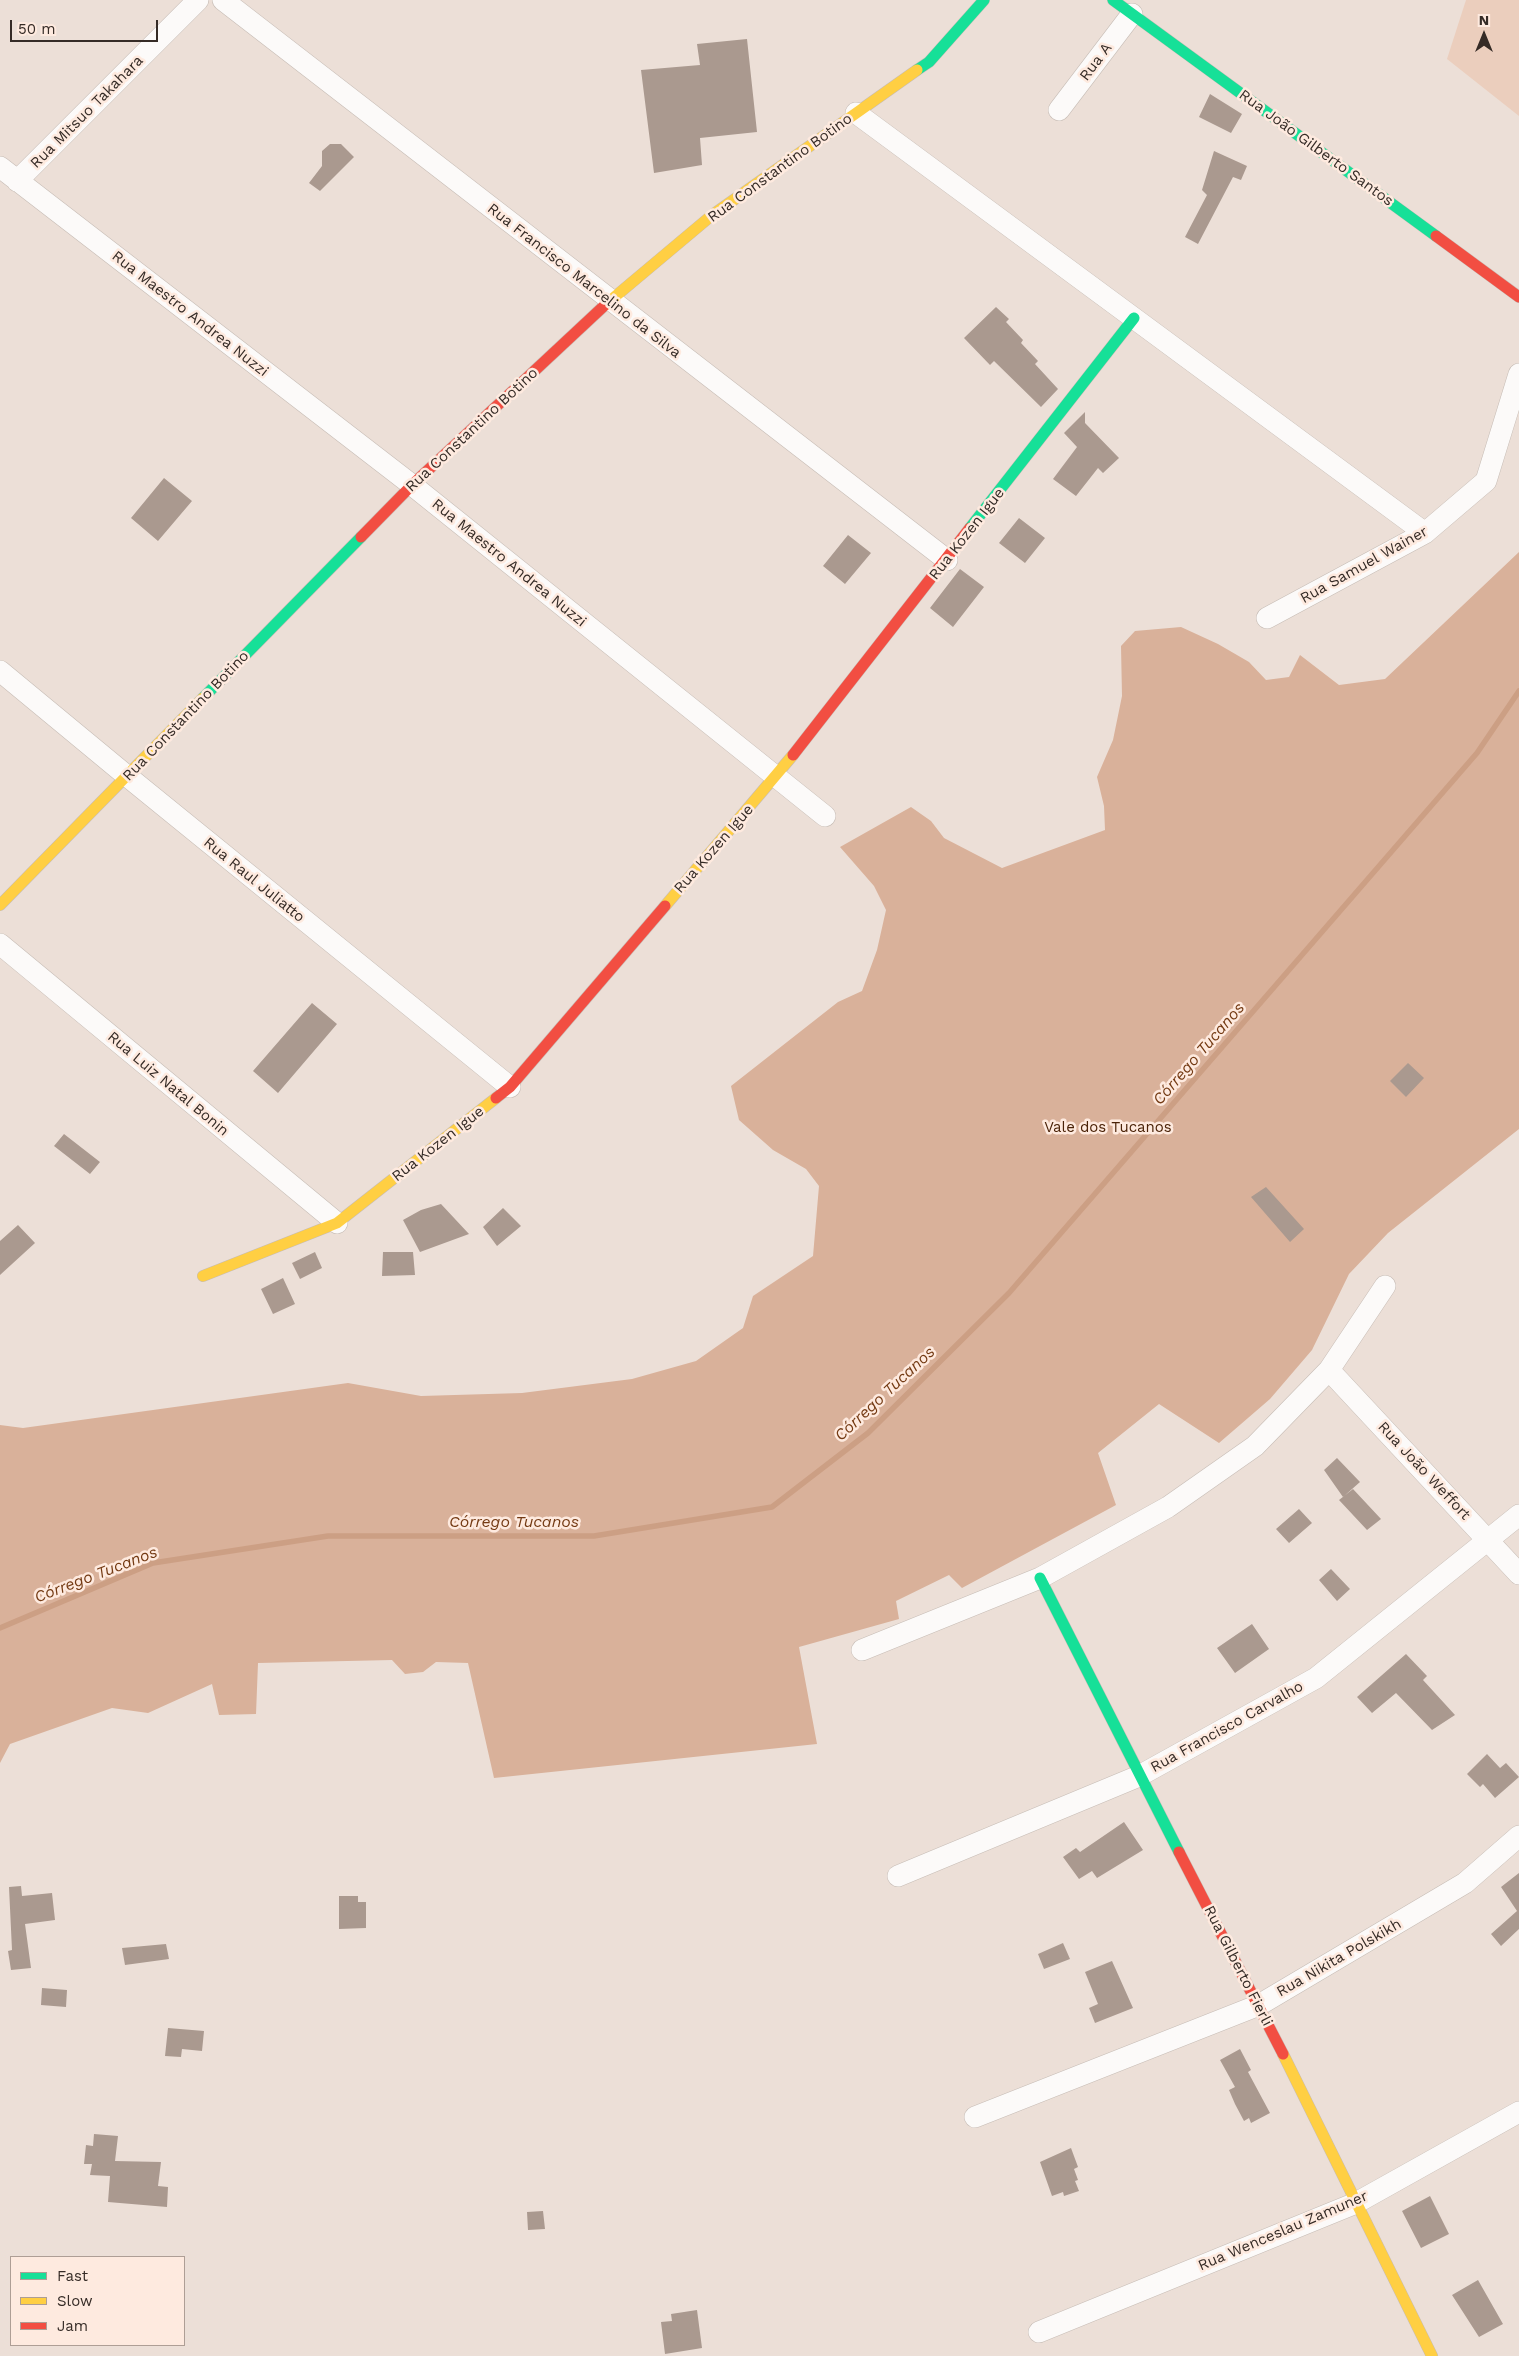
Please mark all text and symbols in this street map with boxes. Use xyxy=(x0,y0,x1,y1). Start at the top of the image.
scale bar xyxy=(12,10,160,42)
north arrow xyxy=(1459,10,1509,60)
text: N xyxy=(1479,12,1489,28)
text: 50 m xyxy=(18,20,55,38)
street label: Rua A xyxy=(1076,40,1116,84)
street label: Rua Mitsuo Takahara xyxy=(27,52,147,172)
street label: Rua João Gilberto Santos xyxy=(1235,86,1397,210)
street label: Rua Constantino Botino xyxy=(704,110,856,226)
street label: Rua Francisco Marcelino da Silva xyxy=(484,200,684,362)
street label: Rua Maestro Andrea Nuzzi xyxy=(108,247,272,381)
street label: Rua Constantino Botino xyxy=(402,364,542,496)
street label: Rua Kozen Igue xyxy=(925,484,1009,584)
street label: Rua Maestro Andrea Nuzzi xyxy=(428,495,590,631)
street label: Rua Samuel Wainer xyxy=(1297,522,1431,608)
street label: Rua Constantino Botino xyxy=(119,647,253,785)
street label: Rua Kozen Igue xyxy=(671,801,757,897)
street label: Rua Raul Juliatto xyxy=(200,834,308,926)
water label: Córrego Tucanos xyxy=(1149,999,1249,1109)
street label: Rua Luiz Natal Bonin xyxy=(104,1028,232,1140)
street label: Rua Kozen Igue xyxy=(388,1102,488,1186)
park label: Vale dos Tucanos xyxy=(1044,1119,1172,1137)
water label: Córrego Tucanos xyxy=(831,1343,939,1445)
street label: Rua João Weffort xyxy=(1374,1418,1474,1524)
water label: Córrego Tucanos xyxy=(449,1512,579,1532)
water label: Córrego Tucanos xyxy=(32,1543,160,1607)
street label: Rua Francisco Carvalho xyxy=(1148,1678,1306,1776)
street label: Rua Gilberto Fierli xyxy=(1200,1903,1276,2029)
street label: Rua Nikita Polskikh xyxy=(1274,1915,1404,2001)
street label: Rua Wenceslau Zamuner xyxy=(1195,2187,1371,2275)
legend xyxy=(10,2256,185,2346)
text: Fast xyxy=(57,2267,88,2285)
text: Slow xyxy=(57,2292,93,2310)
text: Jam xyxy=(57,2317,88,2335)

